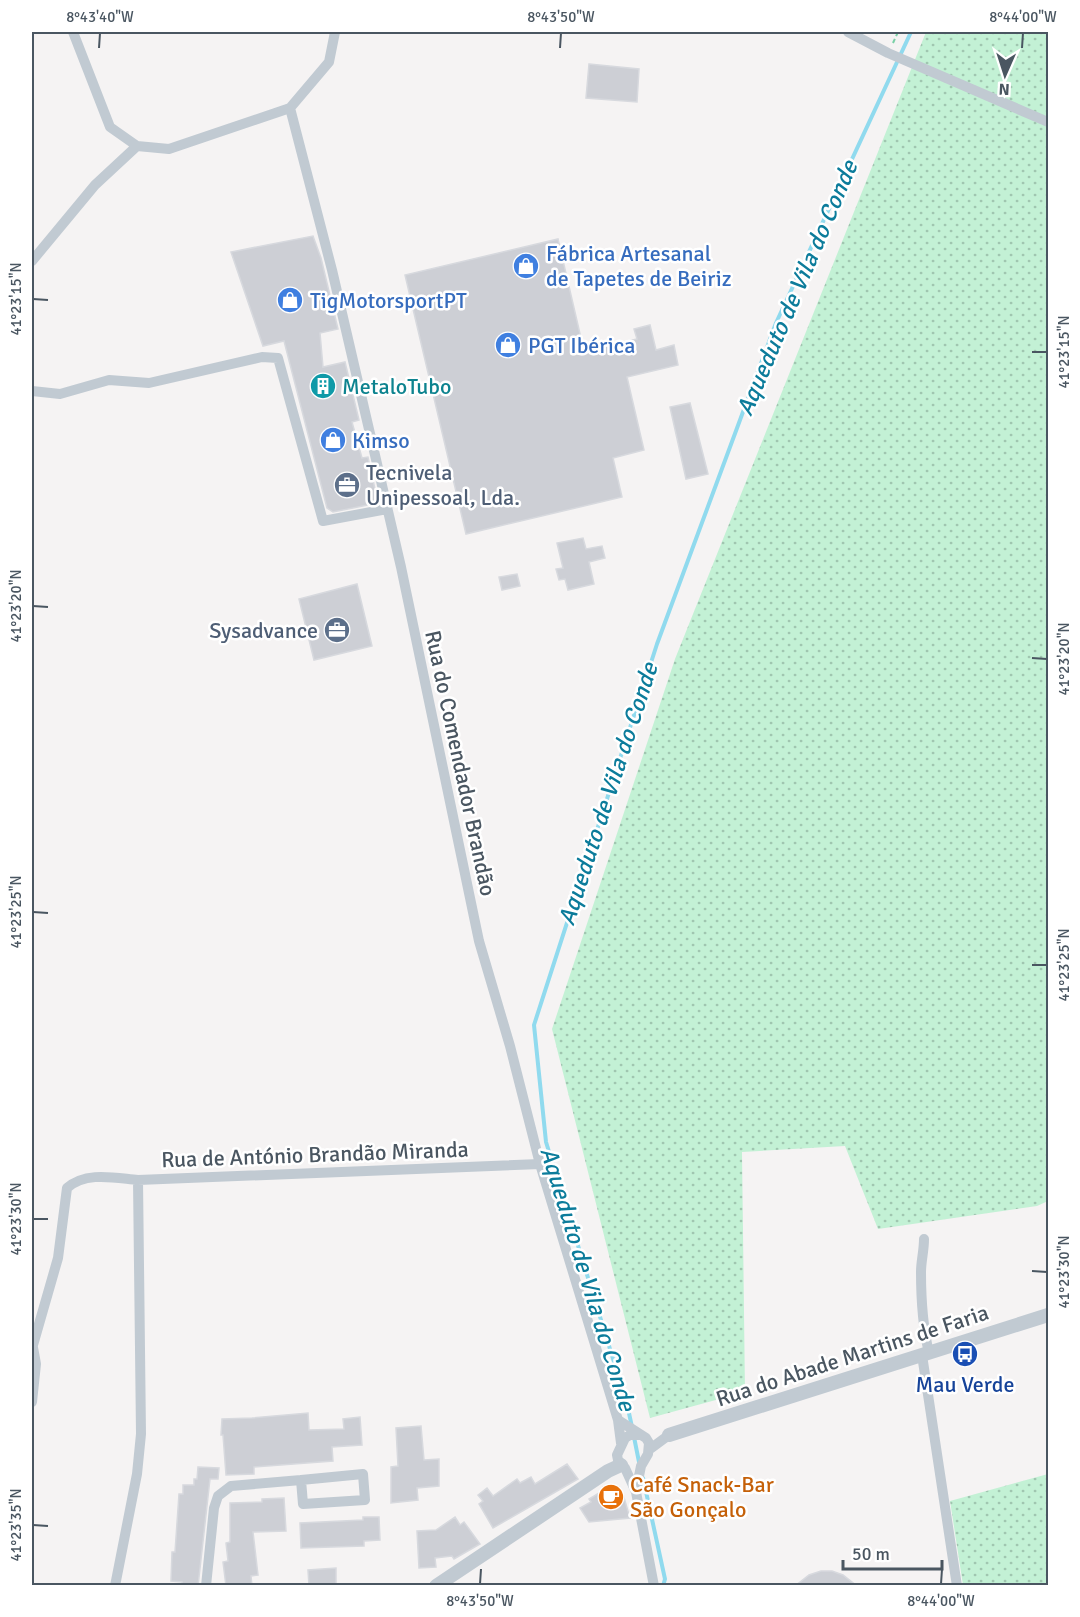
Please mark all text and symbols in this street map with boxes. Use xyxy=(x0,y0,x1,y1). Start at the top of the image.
text: 8°43'40"W xyxy=(66,8,134,26)
text: 8°43'50"W xyxy=(527,8,595,26)
text: 8°44'00"W xyxy=(989,8,1057,26)
north arrow xyxy=(975,45,1035,105)
text: N xyxy=(998,79,1010,99)
water label: Aqueduto de Vila do Conde xyxy=(730,155,865,420)
place label: Fábrica Artesanal de Tapetes de Beiriz xyxy=(546,240,732,292)
shop icon: Fábrica Artesanal de Tapetes de Beiriz xyxy=(511,251,541,281)
text: 41°23'15"N xyxy=(7,262,25,336)
shop icon: TigMotorsportPT xyxy=(275,285,305,315)
place label: TigMotorsportPT xyxy=(310,287,467,314)
text: 41°23'15"N xyxy=(1055,315,1073,389)
shop icon: PGT Ibérica xyxy=(493,330,523,360)
place label: PGT Ibérica xyxy=(528,332,635,359)
building icon: MetaloTubo xyxy=(308,371,338,401)
place label: MetaloTubo xyxy=(342,373,451,400)
shop icon: Kimso xyxy=(318,425,348,455)
place label: Kimso xyxy=(352,427,410,454)
place label: Tecnivela Unipessoal, Lda. xyxy=(366,459,520,511)
office icon: Tecnivela Unipessoal, Lda. xyxy=(332,470,362,500)
text: 41°23'20"N xyxy=(7,569,25,643)
office icon: Sysadvance xyxy=(322,615,352,645)
place label: Sysadvance xyxy=(209,617,318,644)
text: 41°23'20"N xyxy=(1055,622,1073,696)
street label: Rua do Comendador Brandão xyxy=(419,628,502,898)
water label: Aqueduto de Vila do Conde xyxy=(551,658,665,929)
text: 41°23'25"N xyxy=(7,875,25,949)
text: 41°23'25"N xyxy=(1055,928,1073,1002)
street label: Rua de António Brandão Miranda xyxy=(161,1136,469,1173)
water label: Aqueduto de Vila do Conde xyxy=(534,1144,643,1415)
text: 41°23'30"N xyxy=(7,1182,25,1256)
text: 41°23'30"N xyxy=(1055,1235,1073,1309)
street label: Rua do Abade Martins de Faria xyxy=(712,1299,992,1412)
bus stop icon: Mau Verde xyxy=(950,1339,980,1369)
place label: Mau Verde xyxy=(916,1371,1014,1398)
place label: Café Snack-Bar São Gonçalo xyxy=(630,1471,774,1523)
cafe icon: Café Snack-Bar São Gonçalo xyxy=(596,1482,626,1512)
text: 41°23'35"N xyxy=(7,1488,25,1562)
scale bar xyxy=(843,1533,942,1571)
text: 50 m xyxy=(852,1543,890,1565)
text: 8°43'50"W xyxy=(446,1592,514,1610)
text: 8°44'00"W xyxy=(907,1592,975,1610)

